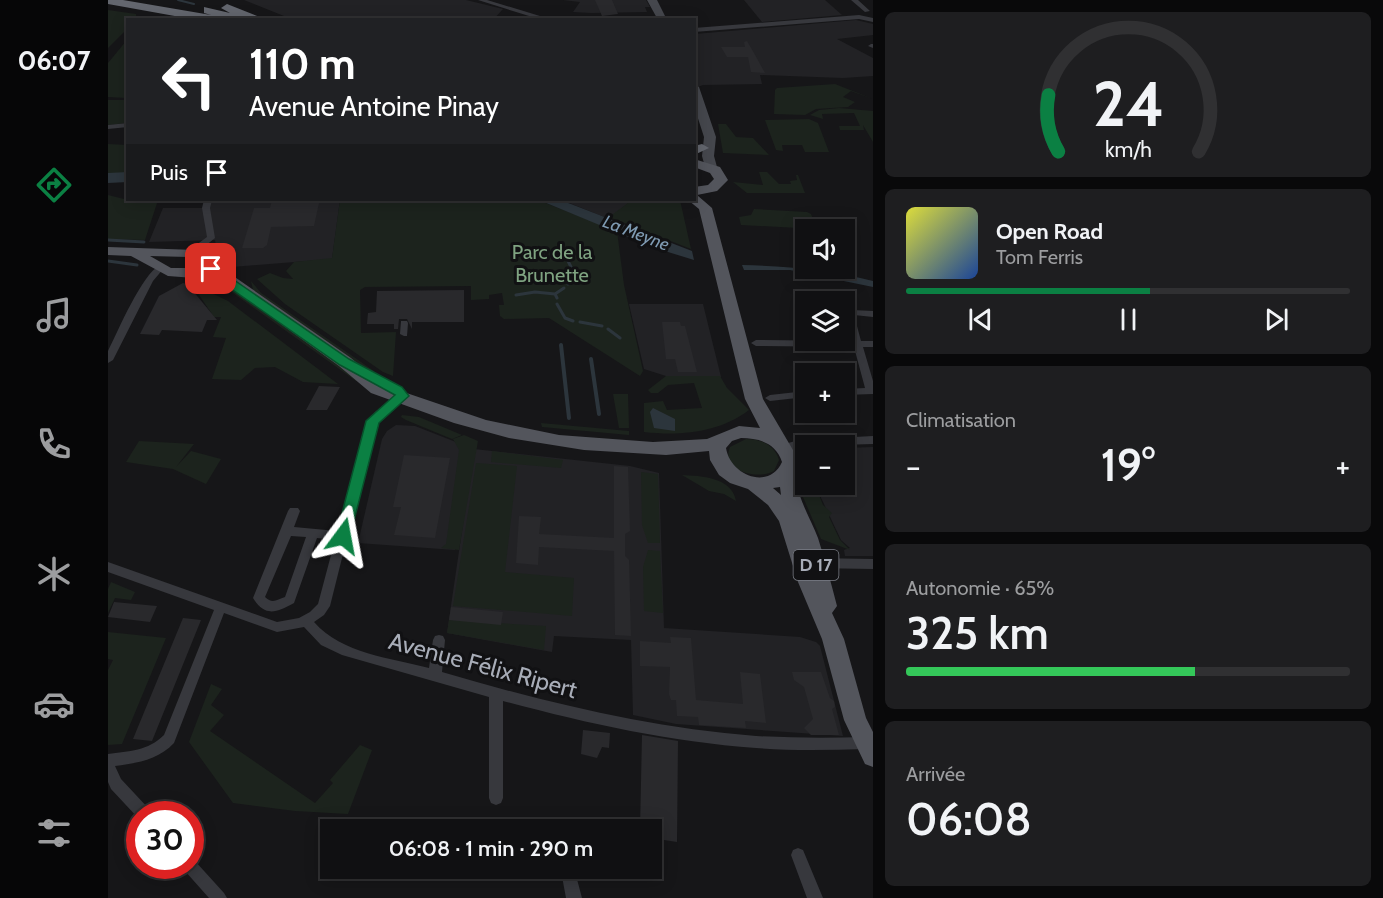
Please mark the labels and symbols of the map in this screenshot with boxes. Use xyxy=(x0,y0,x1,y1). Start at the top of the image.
water label: La Meyne xyxy=(600,210,672,256)
park label: Parc de la Brunette xyxy=(512,240,593,287)
pin xyxy=(185,243,236,294)
position arrow xyxy=(311,504,375,568)
road number: D 17 xyxy=(794,550,838,580)
street label: Avenue Félix Ripert xyxy=(386,626,580,704)
speed limit sign: 30 xyxy=(126,801,204,879)

